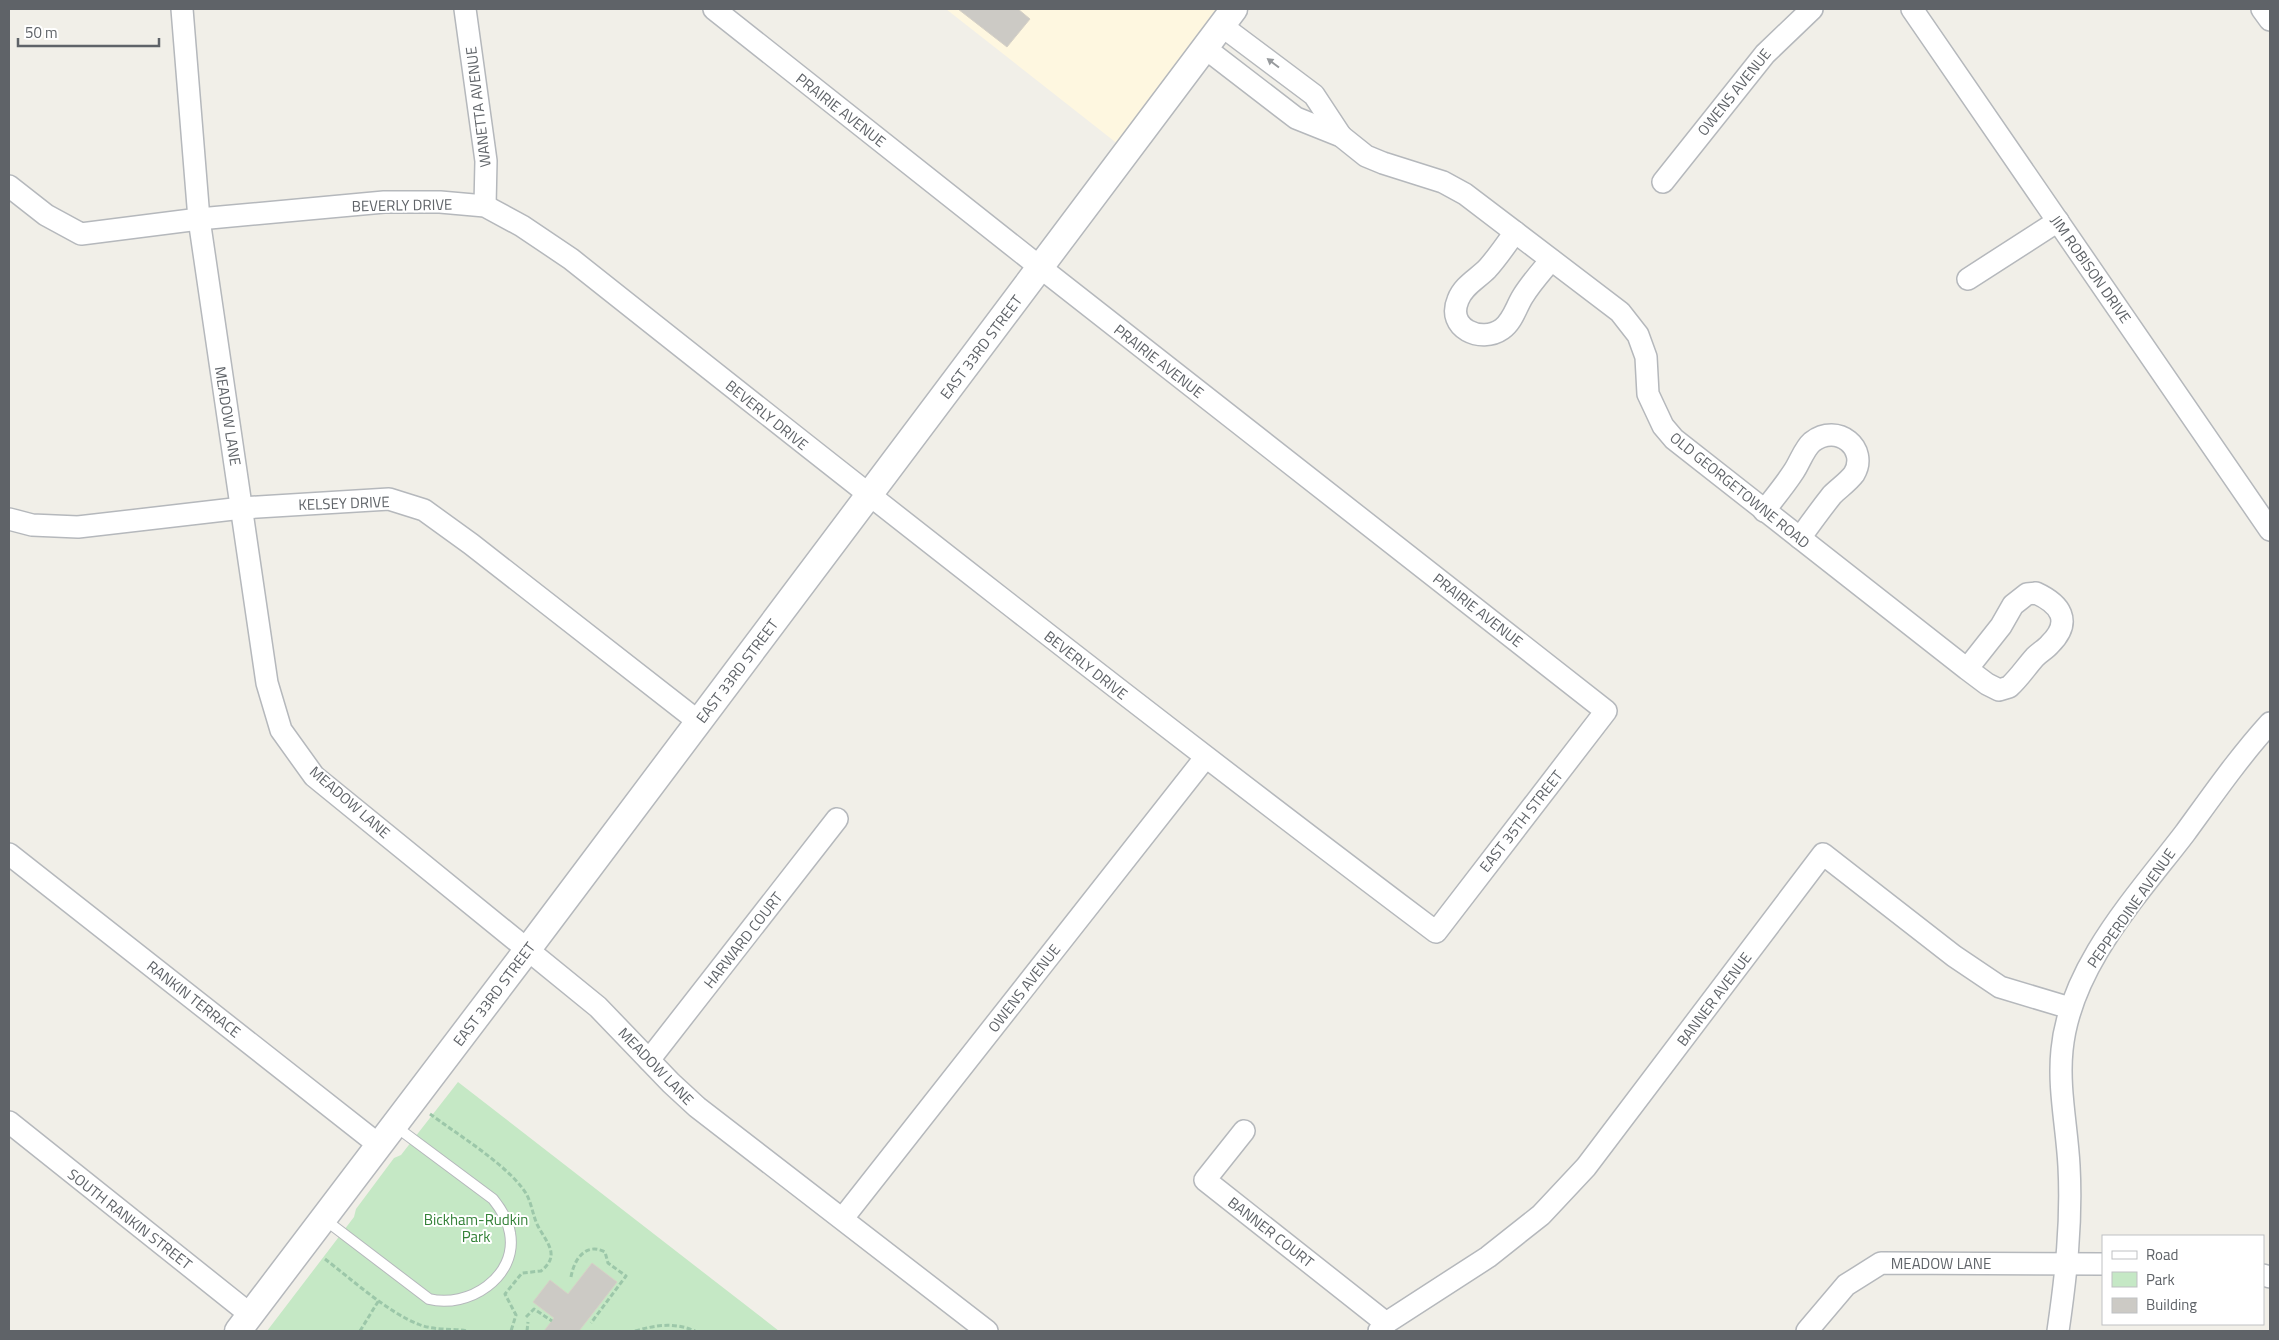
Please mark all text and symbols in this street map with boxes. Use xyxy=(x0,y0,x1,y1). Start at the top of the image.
scale bar xyxy=(18,15,159,47)
text: 50 m xyxy=(25,21,58,44)
street label: OWENS AVENUE xyxy=(1692,43,1776,141)
street label: WANETTA AVENUE xyxy=(459,45,497,169)
one-way arrow xyxy=(1267,58,1280,69)
street label: PRAIRIE AVENUE xyxy=(791,67,891,153)
street label: BEVERLY DRIVE xyxy=(351,193,453,217)
street label: JIM ROBISON DRIVE xyxy=(2045,210,2137,328)
street label: EAST 33RD STREET xyxy=(934,290,1028,404)
street label: PRAIRIE AVENUE xyxy=(1109,318,1209,404)
street label: MEADOW LANE xyxy=(209,365,247,467)
street label: BEVERLY DRIVE xyxy=(721,374,813,456)
street label: OLD GEORGETOWNE ROAD xyxy=(1665,426,1815,554)
street label: KELSEY DRIVE xyxy=(298,490,390,516)
street label: PRAIRIE AVENUE xyxy=(1428,567,1528,653)
street label: EAST 33RD STREET xyxy=(690,614,784,728)
street label: BEVERLY DRIVE xyxy=(1039,625,1133,705)
street label: MEADOW LANE xyxy=(305,760,395,844)
street label: EAST 35TH STREET xyxy=(1474,765,1568,877)
street label: PEPPERDINE AVENUE xyxy=(2081,844,2181,972)
street label: HARWARD COURT xyxy=(698,887,788,993)
street label: EAST 33RD STREET xyxy=(447,937,541,1051)
street label: OWENS AVENUE xyxy=(982,939,1066,1037)
street label: BANNER AVENUE xyxy=(1671,947,1757,1051)
street label: RANKIN TERRACE xyxy=(142,955,246,1043)
street label: MEADOW LANE xyxy=(613,1022,699,1110)
street label: SOUTH RANKIN STREET xyxy=(63,1163,197,1275)
street label: BANNER COURT xyxy=(1223,1191,1319,1273)
park label: Bickham-Rudkin Park xyxy=(424,1208,528,1248)
legend xyxy=(2102,1235,2264,1325)
text: Road xyxy=(2146,1243,2178,1266)
street label: MEADOW LANE xyxy=(1891,1252,1991,1275)
text: Park xyxy=(2146,1268,2175,1291)
text: Building xyxy=(2146,1293,2197,1316)

